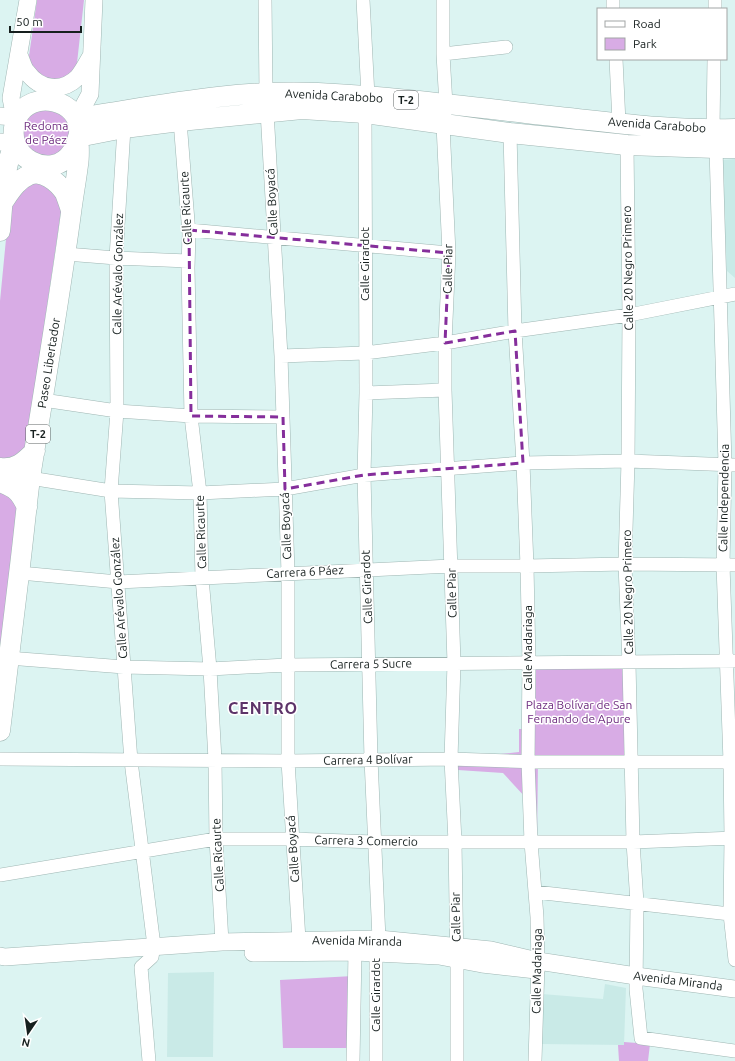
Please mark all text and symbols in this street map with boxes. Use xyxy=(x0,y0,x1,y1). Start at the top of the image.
scale bar xyxy=(10,8,81,34)
legend xyxy=(597,8,727,60)
text: 50 m xyxy=(16,15,43,28)
text: Road xyxy=(633,17,661,30)
text: Park xyxy=(633,37,657,50)
street label: Avenida Carabobo xyxy=(285,86,383,105)
road number: T-2 xyxy=(394,91,418,109)
street label: Avenida Carabobo xyxy=(608,115,706,134)
park label: Redoma de Páez xyxy=(24,119,68,146)
street label: Calle Boyacá xyxy=(263,168,280,236)
street label: Calle Ricaurte xyxy=(177,171,194,245)
street label: Calle 20 Negro Primero xyxy=(620,205,635,331)
street label: Calle Arévalo González xyxy=(110,212,125,335)
street label: Calle Girardot xyxy=(358,227,371,301)
street label: Calle Piar xyxy=(441,243,454,294)
street label: Paseo Libertador xyxy=(35,316,62,409)
road number: T-2 xyxy=(26,425,50,443)
street label: Calle Independencia xyxy=(716,444,731,552)
street label: Calle Boyacá xyxy=(278,492,293,560)
street label: Calle Ricaurte xyxy=(193,495,208,569)
street label: Calle 20 Negro Primero xyxy=(620,529,635,655)
street label: Calle Arévalo González xyxy=(108,536,129,659)
street label: Calle Girardot xyxy=(359,550,374,624)
street label: Carrera 6 Páez xyxy=(266,563,345,580)
street label: Calle Piar xyxy=(445,567,458,618)
street label: Calle Madariaga xyxy=(521,605,534,691)
street label: Carrera 5 Sucre xyxy=(330,656,412,671)
park label: Plaza Bolívar de San Fernando de Apure xyxy=(526,698,632,725)
district label: CENTRO xyxy=(228,699,298,717)
street label: Carrera 4 Bolívar xyxy=(323,752,413,767)
street label: Calle Boyacá xyxy=(284,815,301,883)
street label: Calle Ricaurte xyxy=(209,818,226,892)
street label: Carrera 3 Comercio xyxy=(314,833,418,848)
street label: Calle Piar xyxy=(449,891,462,942)
street label: Calle Madariaga xyxy=(529,928,544,1014)
street label: Avenida Miranda xyxy=(312,933,402,948)
street label: Calle Girardot xyxy=(369,958,382,1032)
street label: Avenida Miranda xyxy=(633,969,723,992)
north arrow xyxy=(8,1013,48,1053)
text: N xyxy=(20,1036,31,1050)

